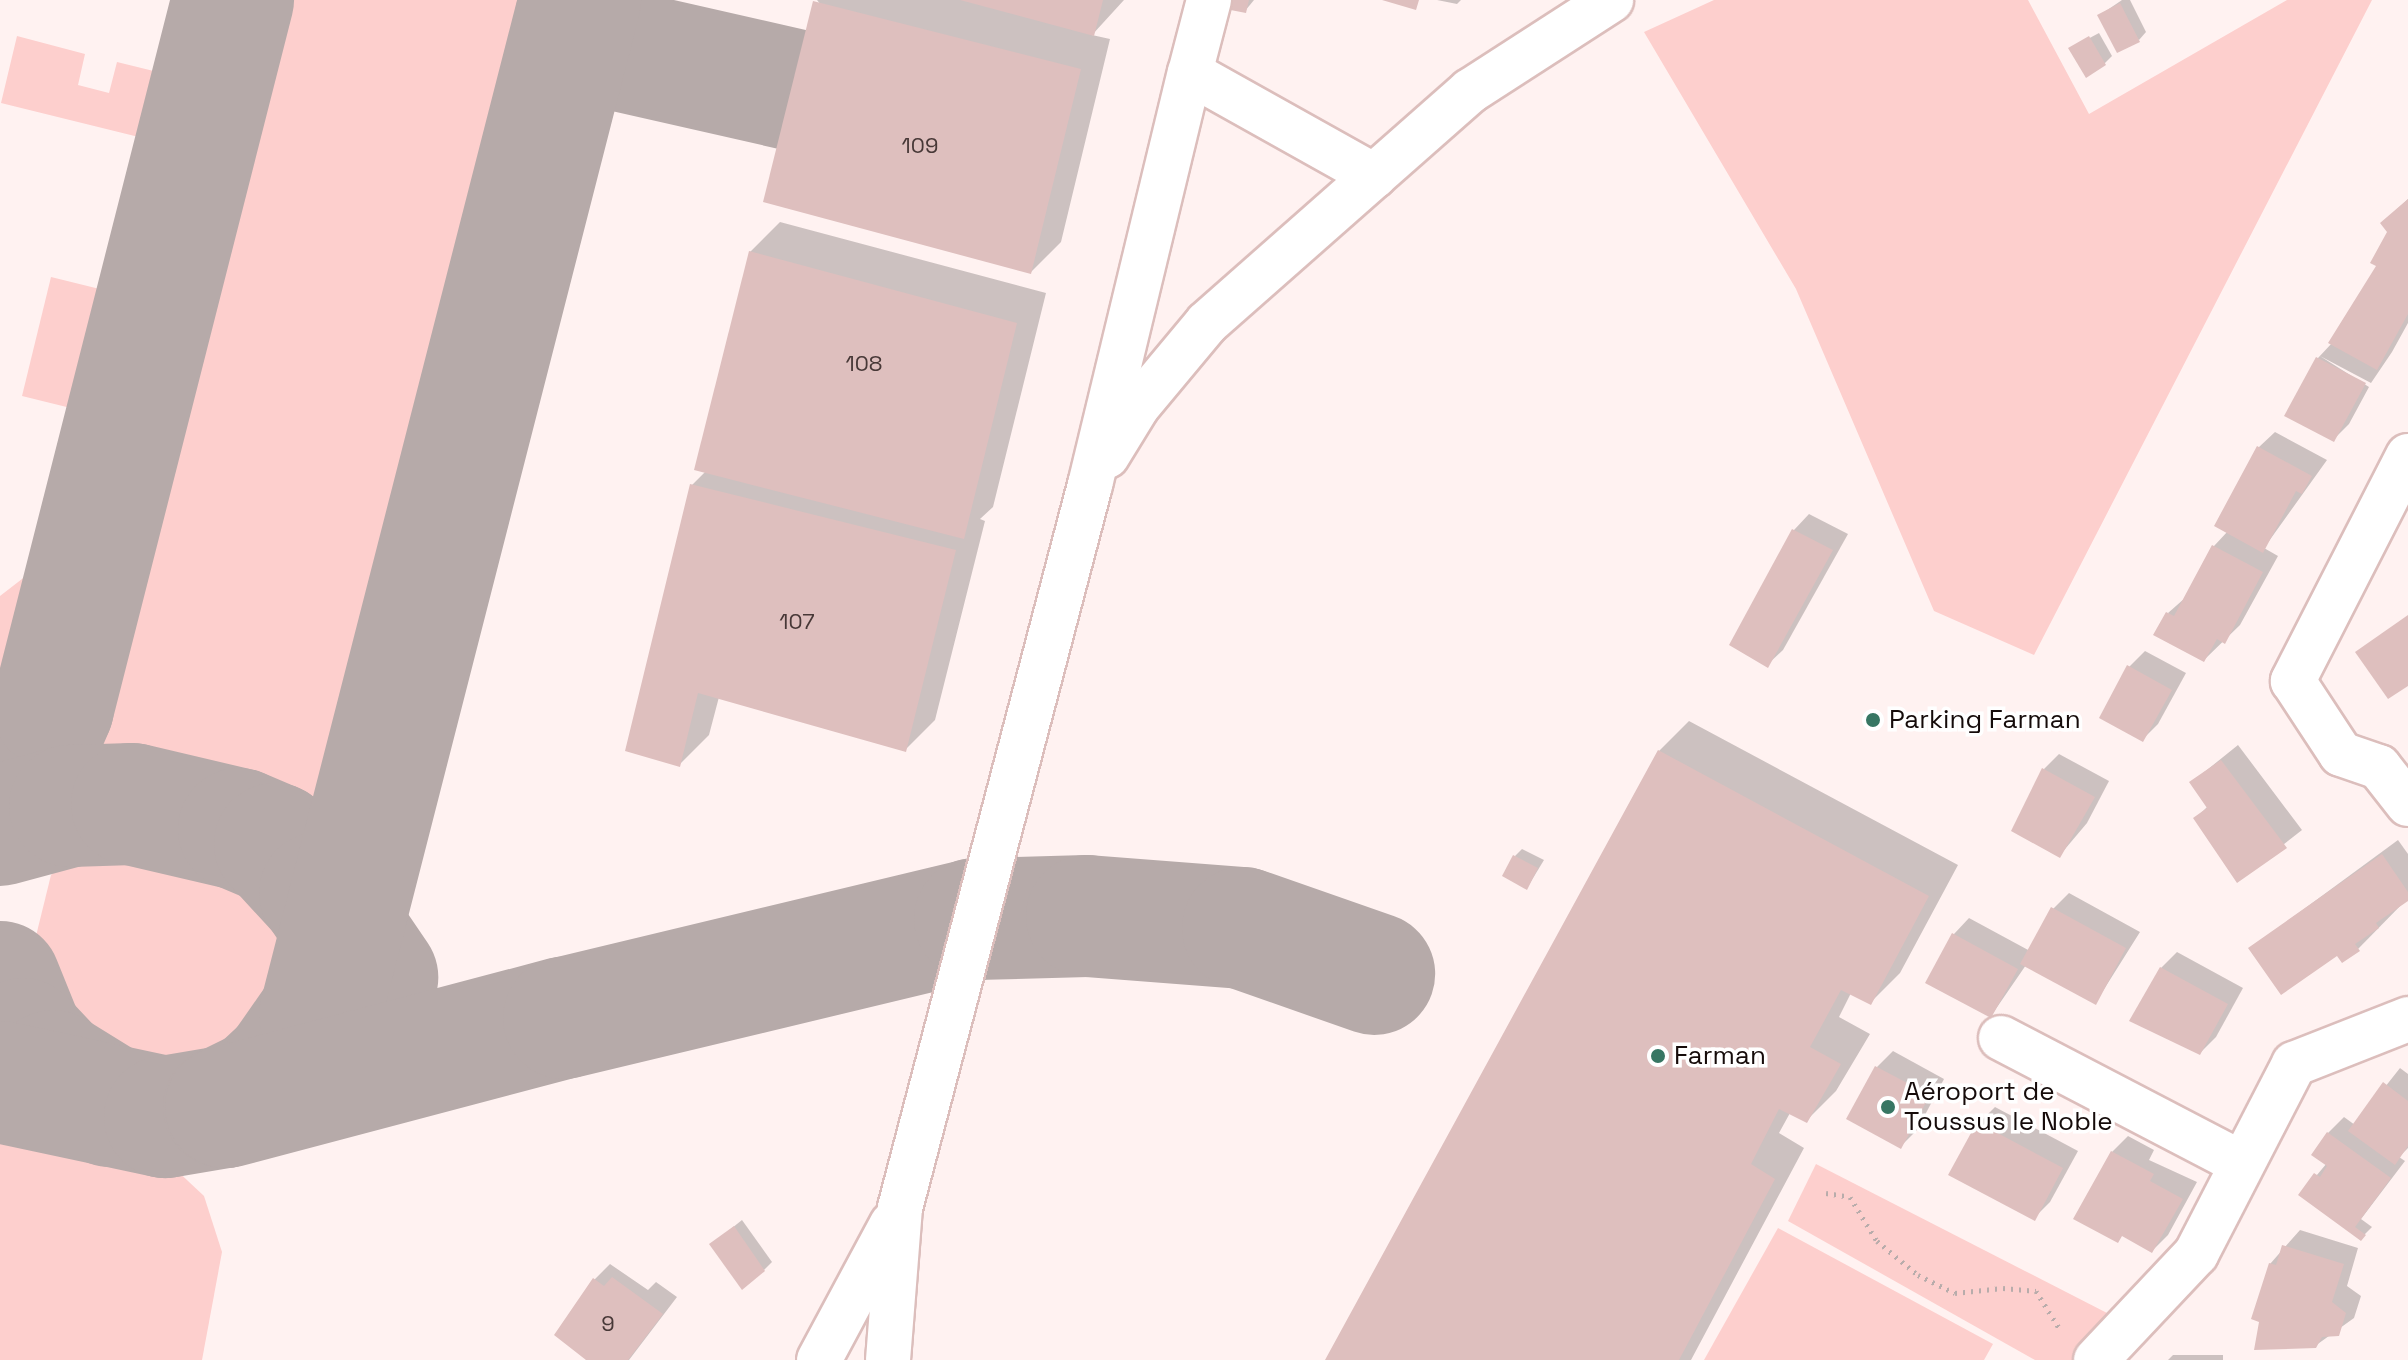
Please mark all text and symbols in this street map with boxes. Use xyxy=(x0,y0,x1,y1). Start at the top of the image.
house number: 109 xyxy=(902,133,938,159)
house number: 108 xyxy=(845,351,883,377)
house number: 107 xyxy=(779,609,815,635)
place label: Parking Farman xyxy=(1889,704,2081,736)
marker: Parking Farman xyxy=(1864,711,1882,729)
place label: Farman xyxy=(1674,1040,1766,1072)
marker: Farman xyxy=(1649,1047,1667,1065)
place label: Aéroport de Toussus le Noble xyxy=(1904,1076,2113,1138)
marker: Aéroport de Toussus le Noble xyxy=(1879,1098,1897,1116)
house number: 9 xyxy=(601,1311,615,1337)

